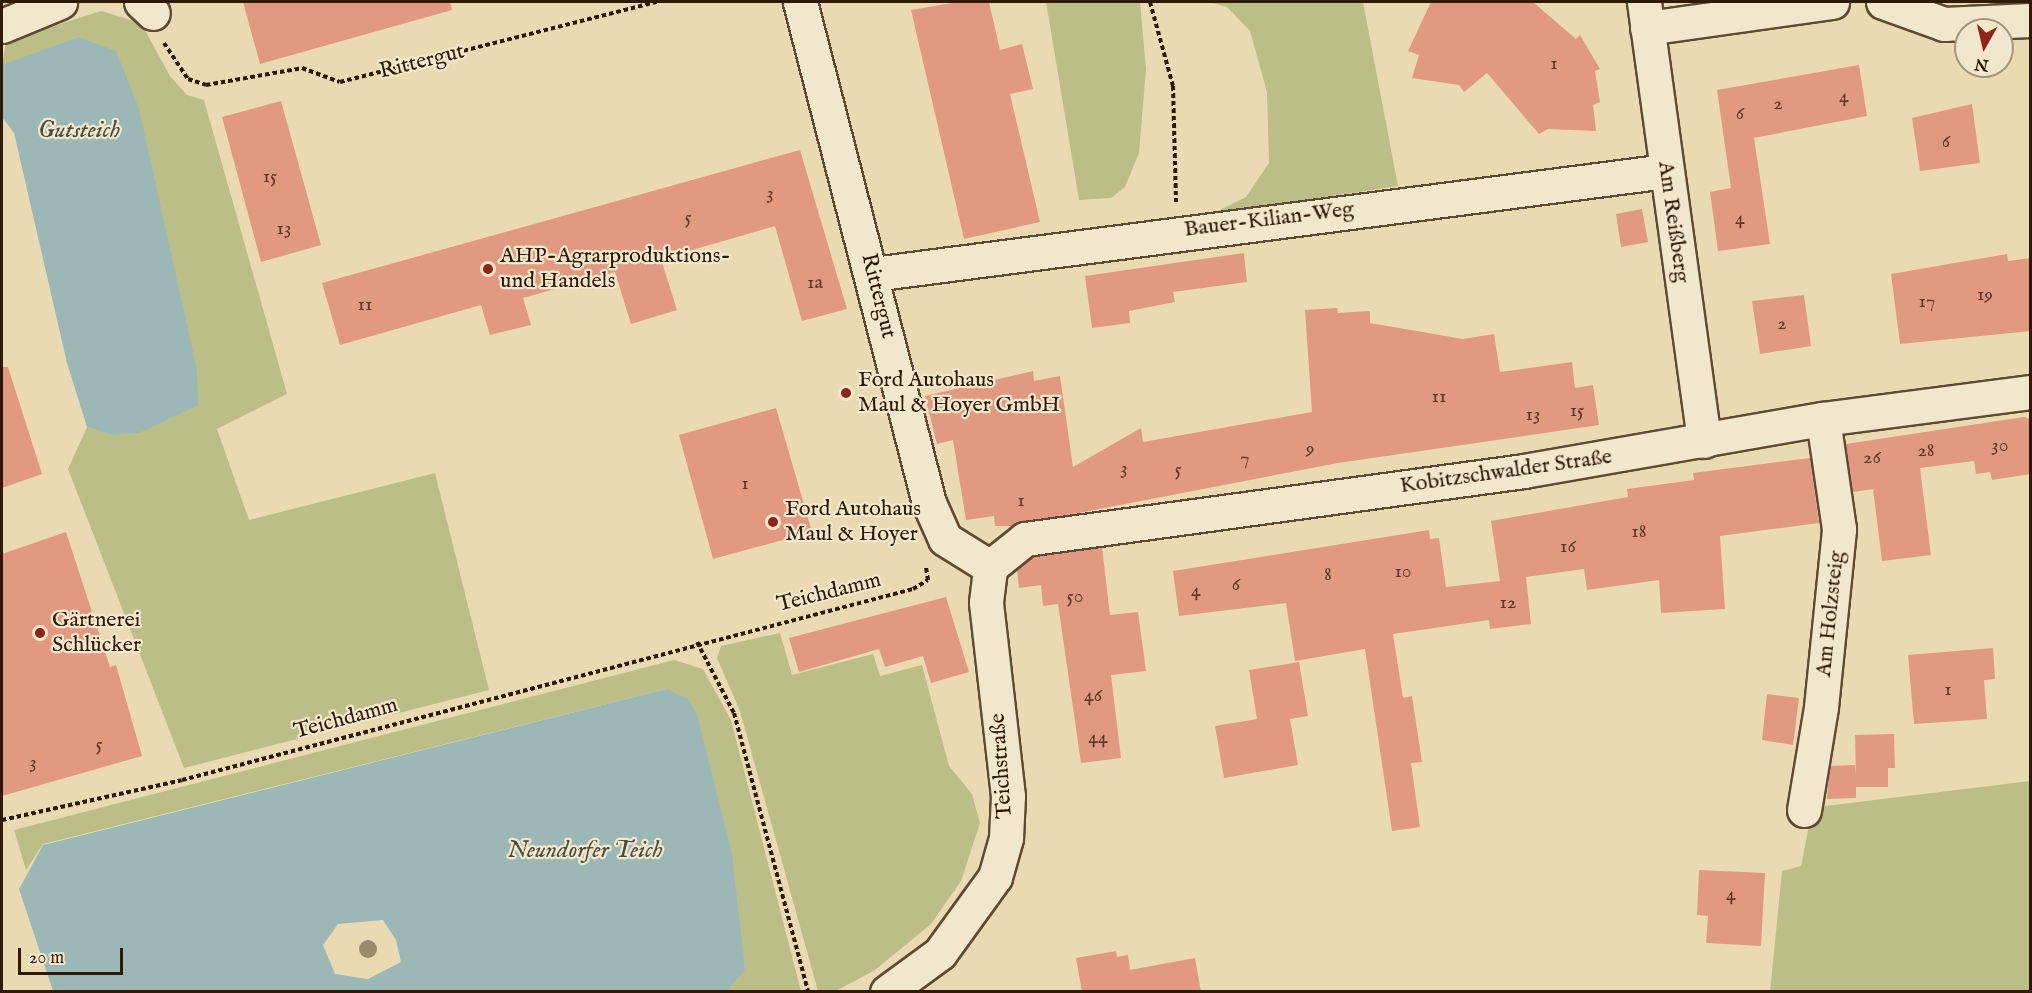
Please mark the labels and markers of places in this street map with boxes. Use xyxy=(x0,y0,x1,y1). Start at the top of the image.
place label: AHP-Agrarproduktions- und Handels xyxy=(500,243,731,294)
marker: AHP-Agrarproduktions- und Handels xyxy=(481,262,495,276)
place label: Ford Autohaus Maul & Hoyer GmbH xyxy=(858,367,1060,418)
marker: Ford Autohaus Maul & Hoyer GmbH xyxy=(839,386,853,400)
place label: Ford Autohaus Maul & Hoyer xyxy=(785,496,921,548)
marker: Ford Autohaus Maul & Hoyer xyxy=(766,515,780,529)
place label: Gärtnerei Schlücker xyxy=(52,607,141,658)
marker: Gärtnerei Schlücker xyxy=(33,626,47,640)

